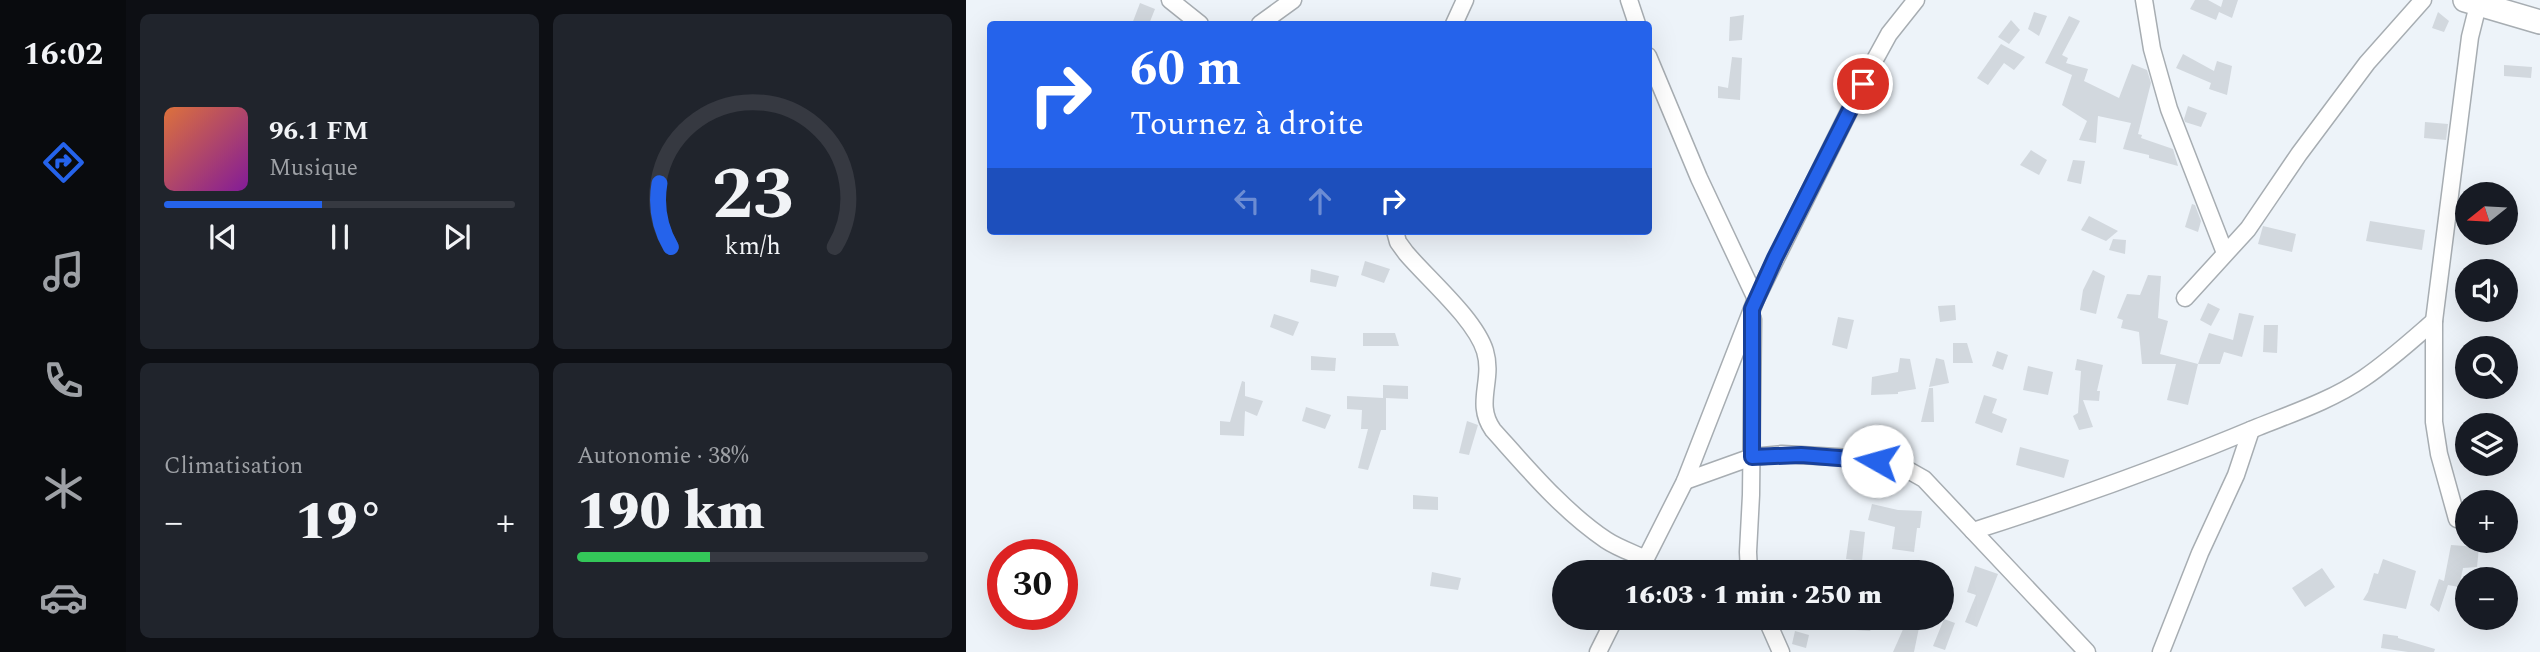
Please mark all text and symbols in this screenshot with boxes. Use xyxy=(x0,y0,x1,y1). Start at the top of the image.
text: 16:02 xyxy=(23,30,103,79)
text: 60 m xyxy=(1130,32,1241,107)
icon: right xyxy=(1015,49,1106,140)
pin xyxy=(1833,54,1893,114)
icon: arrive xyxy=(1844,65,1882,103)
text: Tournez à droite xyxy=(1130,100,1364,149)
text: 96.1 FM xyxy=(269,111,369,151)
icon: directions xyxy=(39,138,88,187)
text: 23 xyxy=(712,141,793,252)
text: Musique xyxy=(269,151,358,186)
icon: left xyxy=(1228,182,1266,220)
icon: ahead xyxy=(1301,182,1339,220)
icon: right xyxy=(1374,182,1412,220)
north arrow xyxy=(2455,182,2518,245)
map controls xyxy=(2455,182,2518,630)
icon: previous xyxy=(204,218,242,256)
icon: pause xyxy=(321,218,359,256)
icon: next xyxy=(438,218,476,256)
text: km/h xyxy=(724,228,781,266)
icon: music xyxy=(39,247,88,296)
button: sound xyxy=(2455,259,2518,322)
button: search xyxy=(2455,336,2518,399)
icon: phone xyxy=(39,356,88,405)
button: layers xyxy=(2455,413,2518,476)
position arrow xyxy=(1840,424,1914,498)
text: Autonomie · 38% xyxy=(577,439,749,474)
text: Climatisation xyxy=(164,449,303,484)
icon: climate xyxy=(39,464,88,513)
text: 190 km xyxy=(577,473,765,552)
text: 19° xyxy=(295,483,384,562)
button: + xyxy=(2455,490,2518,553)
text: − xyxy=(164,494,183,552)
text: + xyxy=(496,494,515,552)
speed limit sign: 30 xyxy=(987,539,1078,630)
button: − xyxy=(2455,567,2518,630)
icon: car xyxy=(39,573,88,622)
text: 16:03 · 1 min · 250 m xyxy=(1624,575,1882,615)

